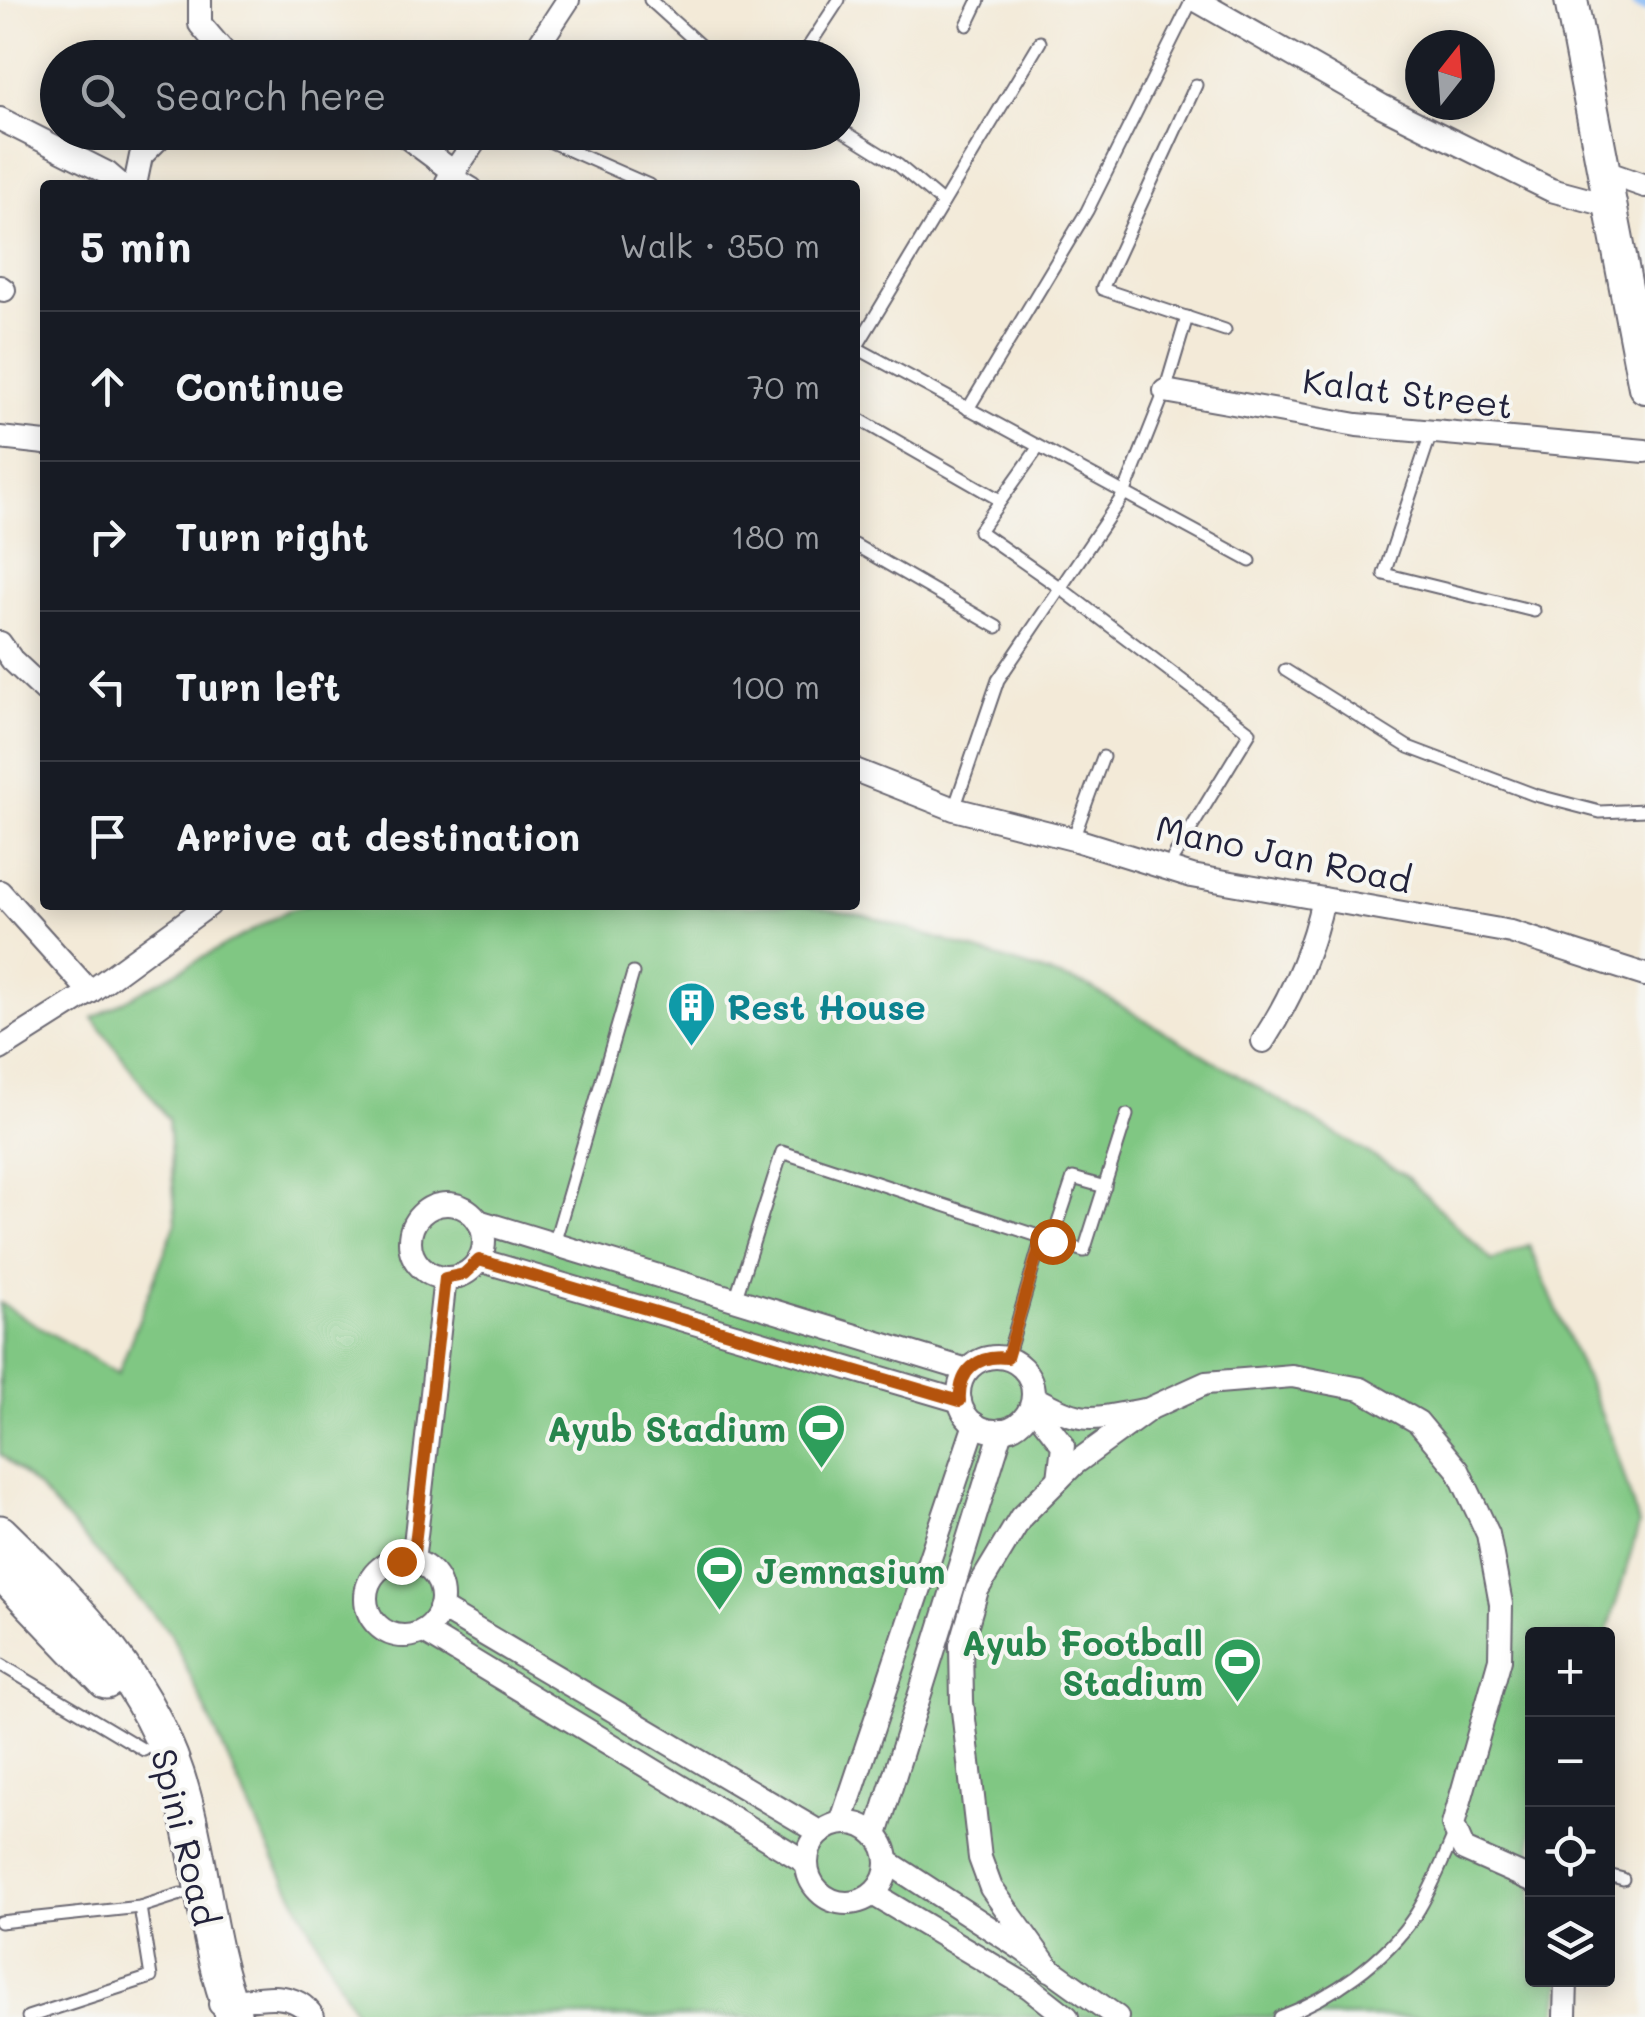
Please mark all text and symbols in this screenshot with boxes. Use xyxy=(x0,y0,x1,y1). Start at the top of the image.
north arrow xyxy=(1405,30,1495,120)
search box xyxy=(40,40,860,150)
icon: search xyxy=(75,68,130,123)
text: Search here xyxy=(155,70,386,120)
text: 5 min xyxy=(80,218,191,273)
text: Walk · 350 m xyxy=(620,224,820,266)
street label: Kalat Street xyxy=(1300,356,1516,428)
icon: ahead xyxy=(80,359,135,414)
text: Continue xyxy=(175,361,344,411)
text: 70 m xyxy=(747,365,820,407)
icon: right xyxy=(80,509,135,564)
text: Turn right xyxy=(175,511,369,561)
text: 180 m xyxy=(731,515,820,557)
icon: left xyxy=(80,659,135,714)
text: Turn left xyxy=(175,661,341,711)
text: 100 m xyxy=(730,665,820,707)
street label: Mano Jan Road xyxy=(1152,803,1416,903)
icon: arrive xyxy=(80,809,135,864)
text: Arrive at destination xyxy=(175,811,580,861)
building icon: Rest House xyxy=(666,980,718,1048)
place label: Rest House xyxy=(727,983,926,1029)
route start xyxy=(1030,1219,1076,1265)
sports icon: Ayub Stadium xyxy=(795,1402,847,1470)
place label: Ayub Stadium xyxy=(547,1405,786,1451)
route end xyxy=(379,1539,425,1585)
sports icon: Jemnasium xyxy=(694,1544,746,1612)
place label: Jemnasium xyxy=(755,1547,946,1593)
place label: Ayub Football Stadium xyxy=(962,1619,1203,1705)
map controls xyxy=(1525,1627,1615,1987)
button: + xyxy=(1525,1627,1615,1717)
sports icon: Ayub Football Stadium xyxy=(1212,1636,1264,1704)
button: − xyxy=(1525,1717,1615,1807)
street label: Spini Road xyxy=(142,1744,230,1930)
button: locate xyxy=(1525,1807,1615,1897)
button: layers xyxy=(1525,1897,1615,1987)

